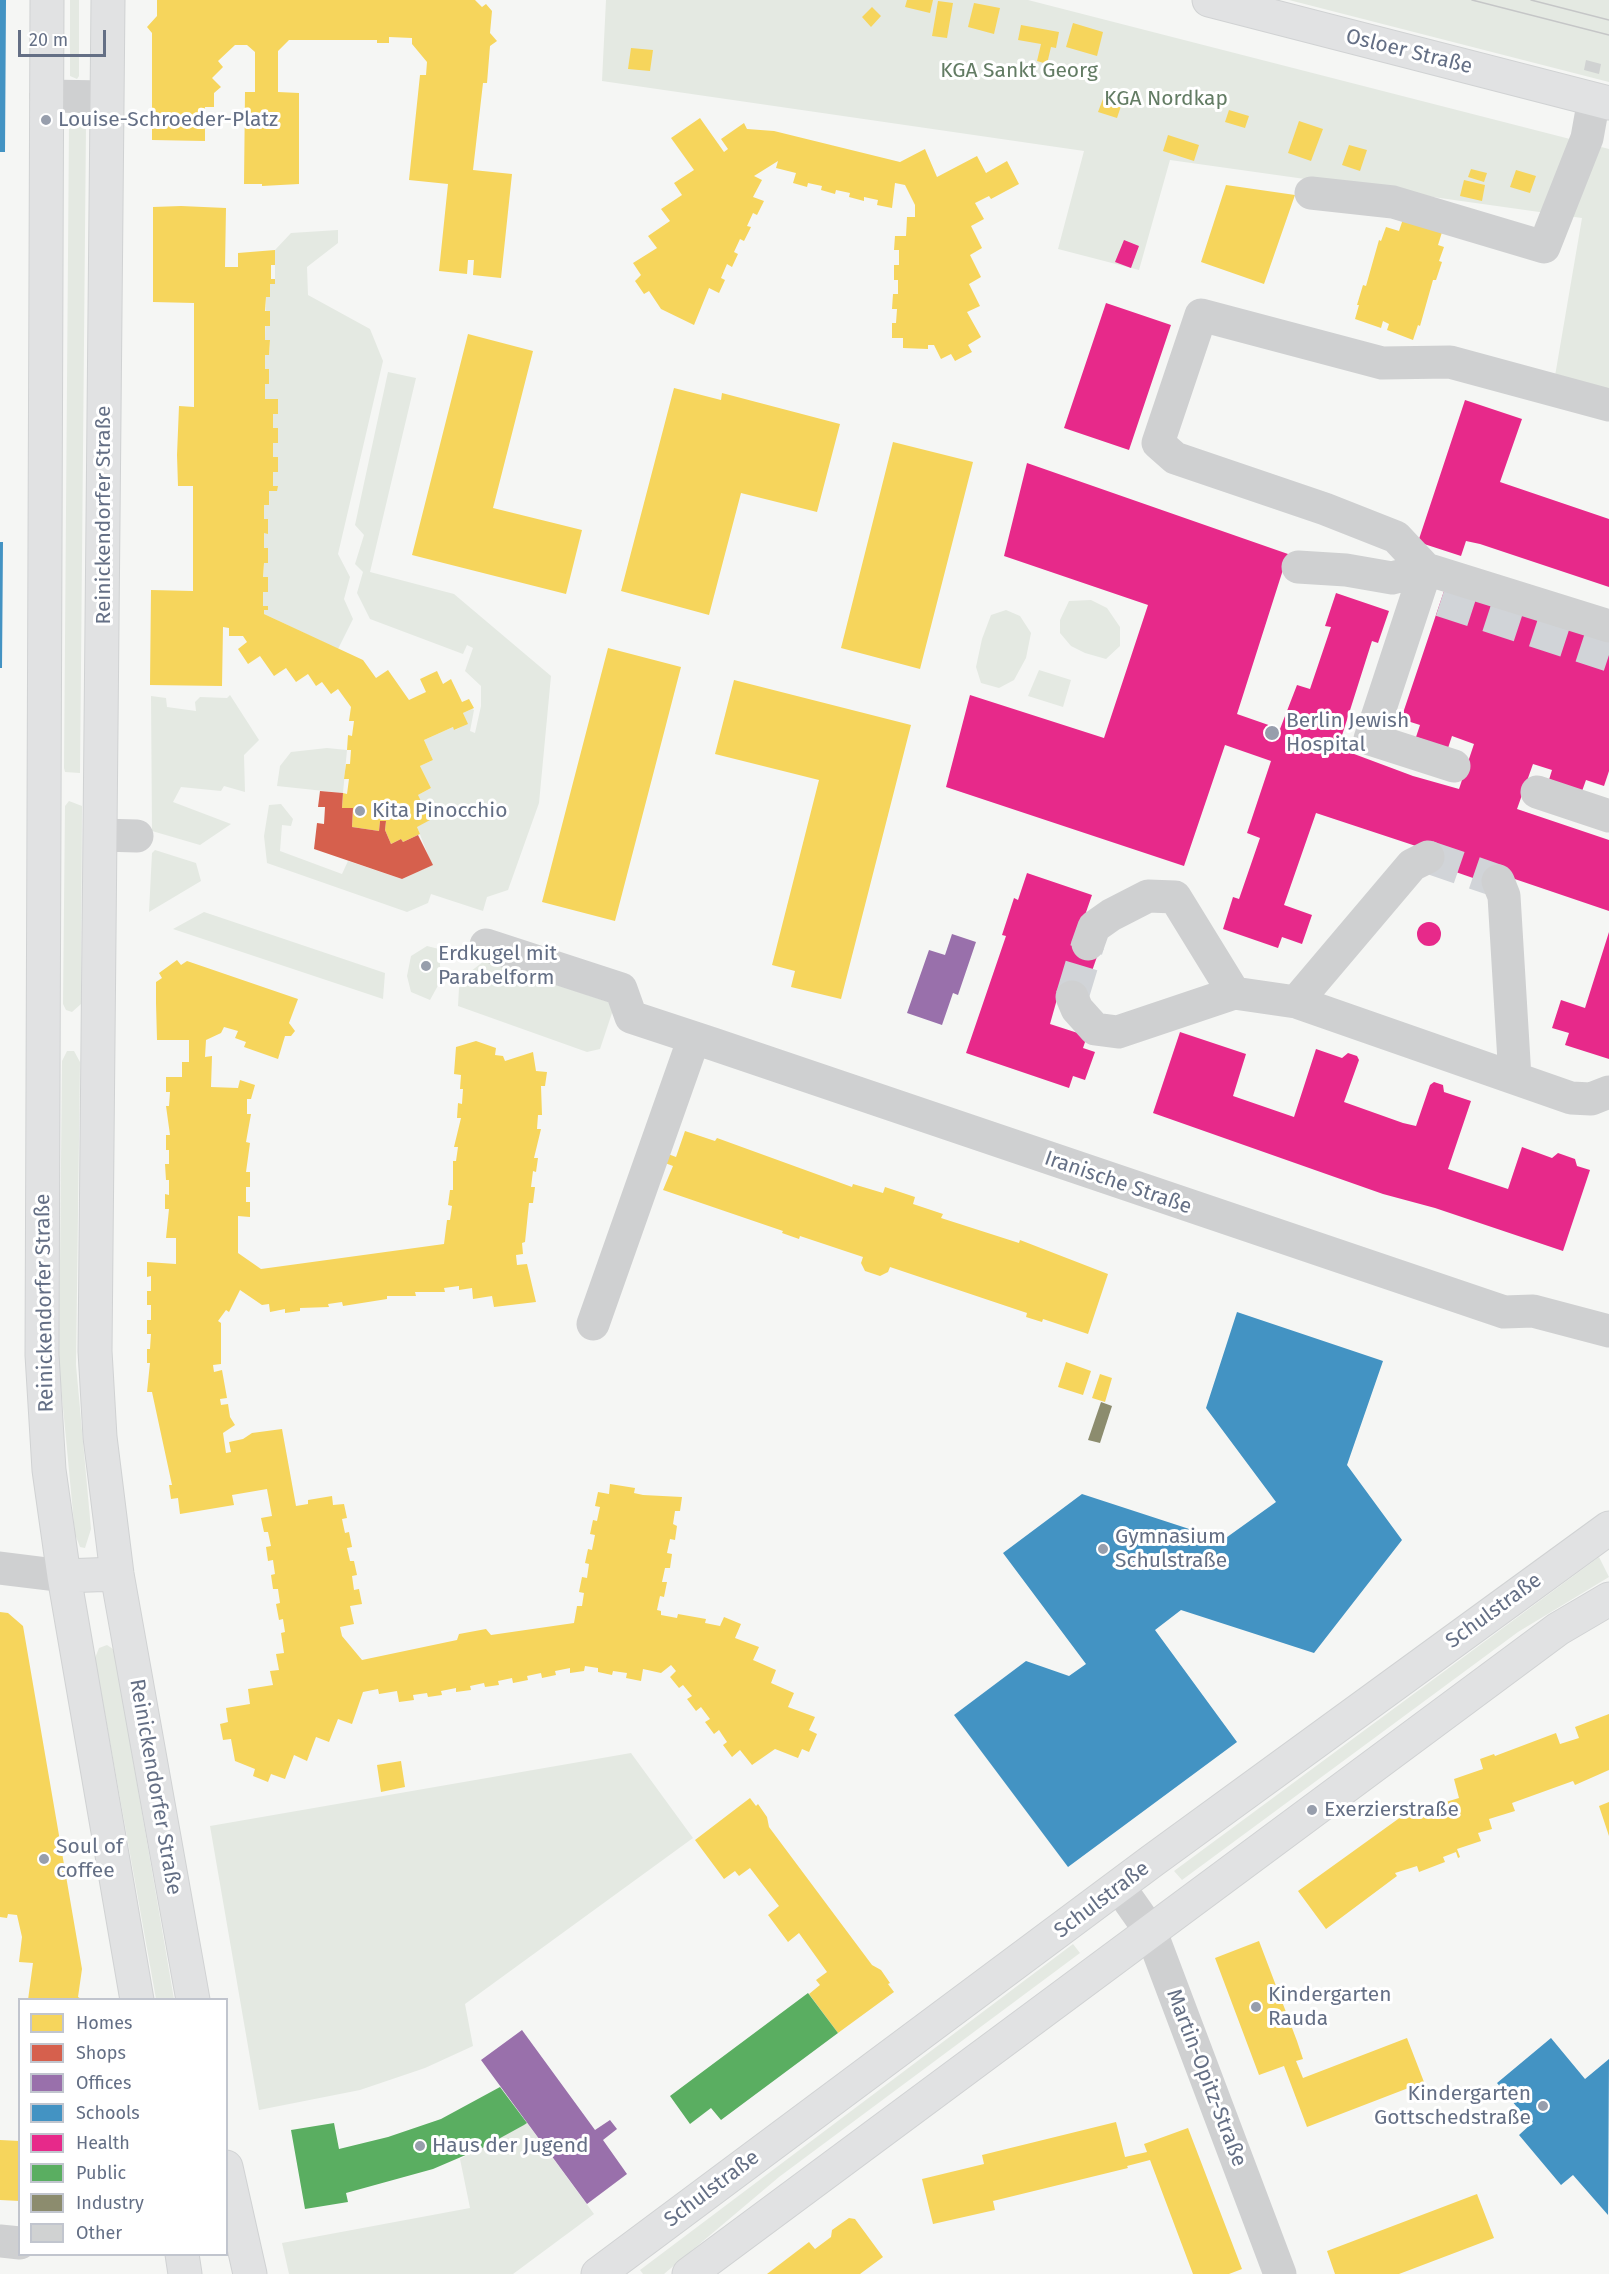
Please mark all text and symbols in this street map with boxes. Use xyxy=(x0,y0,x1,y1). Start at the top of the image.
scale bar xyxy=(21,18,110,56)
street label: Osloer Straße xyxy=(1343,24,1475,80)
text: 20 m xyxy=(29,29,68,51)
park label: KGA Sankt Georg xyxy=(940,58,1098,84)
park label: KGA Nordkap xyxy=(1104,86,1228,112)
place label: Louise-Schroeder-Platz xyxy=(58,107,278,133)
marker: Louise-Schroeder-Platz xyxy=(39,113,53,127)
street label: Reinickendorfer Straße xyxy=(91,406,117,624)
place label: Berlin Jewish Hospital xyxy=(1286,708,1409,758)
marker: Berlin Jewish Hospital xyxy=(1263,724,1281,742)
place label: Kita Pinocchio xyxy=(372,798,508,824)
marker: Kita Pinocchio xyxy=(353,804,367,818)
place label: Erdkugel mit Parabelform xyxy=(438,941,557,991)
marker: Erdkugel mit Parabelform xyxy=(419,959,433,973)
street label: Iranische Straße xyxy=(1041,1146,1195,1220)
street label: Reinickendorfer Straße xyxy=(30,1193,60,1413)
place label: Gymnasium Schulstraße xyxy=(1115,1524,1227,1574)
marker: Gymnasium Schulstraße xyxy=(1096,1542,1110,1556)
street label: Schulstraße xyxy=(1441,1568,1547,1654)
street label: Reinickendorfer Straße xyxy=(124,1677,186,1897)
place label: Exerzierstraße xyxy=(1324,1797,1459,1823)
marker: Exerzierstraße xyxy=(1305,1803,1319,1817)
place label: Soul of coffee xyxy=(56,1834,123,1884)
marker: Soul of coffee xyxy=(37,1852,51,1866)
street label: Schulstraße xyxy=(1050,1856,1154,1944)
place label: Kindergarten Rauda xyxy=(1268,1982,1391,2032)
street label: Martin-Opitz-Straße xyxy=(1160,1986,1252,2170)
legend xyxy=(18,1998,228,2256)
marker: Kindergarten Rauda xyxy=(1249,2000,1263,2014)
text: Homes xyxy=(76,2012,132,2034)
text: Shops xyxy=(76,2042,126,2064)
text: Offices xyxy=(76,2072,131,2094)
place label: Kindergarten Gottschedstraße xyxy=(1374,2081,1531,2131)
marker: Kindergarten Gottschedstraße xyxy=(1536,2099,1550,2113)
text: Schools xyxy=(76,2102,140,2124)
text: Health xyxy=(76,2132,130,2154)
place label: Haus der Jugend xyxy=(432,2133,588,2159)
marker: Haus der Jugend xyxy=(413,2139,427,2153)
street label: Schulstraße xyxy=(660,2145,764,2233)
text: Public xyxy=(76,2162,126,2184)
text: Industry xyxy=(76,2192,144,2214)
text: Other xyxy=(76,2222,122,2244)

